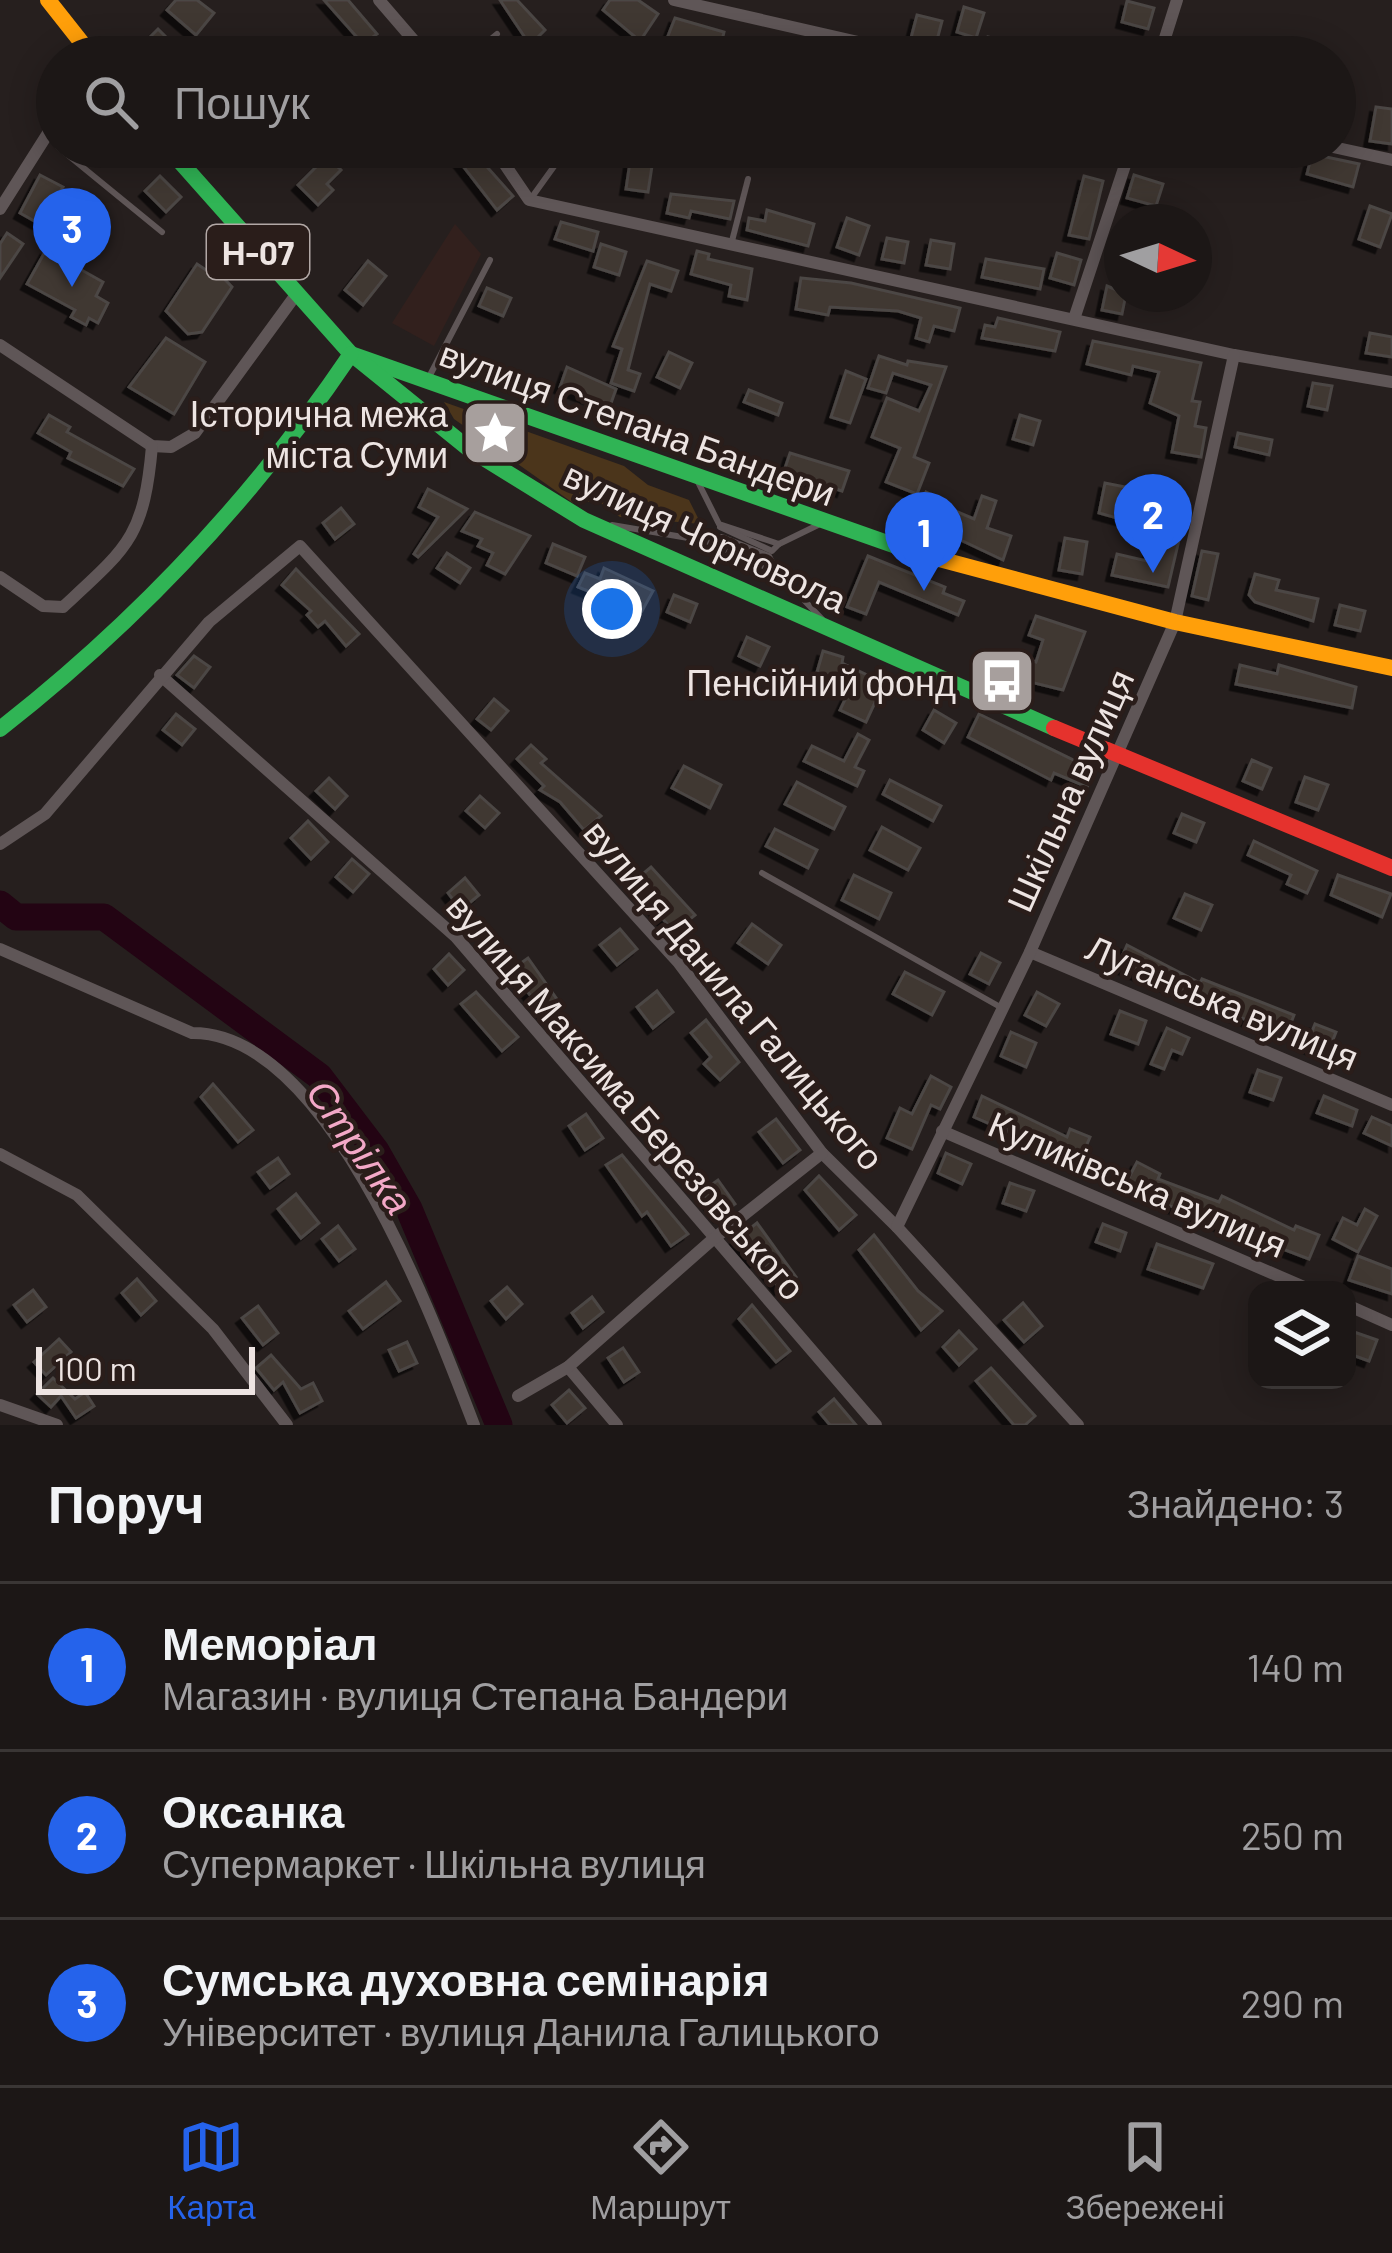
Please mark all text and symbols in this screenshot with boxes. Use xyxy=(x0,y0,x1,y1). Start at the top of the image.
search box xyxy=(36,36,1356,168)
icon: search xyxy=(78,69,144,135)
text: Пошук xyxy=(174,74,310,128)
pin: 3 xyxy=(33,188,111,287)
north arrow xyxy=(1104,204,1212,312)
road number: Н-07 xyxy=(207,225,309,279)
street label: вулиця Степана Бандери xyxy=(434,330,841,515)
place label: Історична межа міста Суми xyxy=(189,391,449,476)
place icon: Історична межа міста Суми xyxy=(460,398,530,468)
street label: вулиця Чорновола xyxy=(557,452,855,622)
pin: 2 xyxy=(1114,474,1192,573)
pin: 1 xyxy=(885,492,963,591)
your location xyxy=(582,579,642,639)
bus stop icon: Пенсійний фонд xyxy=(967,646,1037,716)
place label: Пенсійний фонд xyxy=(686,660,956,704)
street label: Шкільна вулиця xyxy=(996,662,1143,918)
street label: вулиця Данила Галицького xyxy=(575,810,894,1178)
street label: вулиця Максима Березовського xyxy=(438,884,815,1308)
street label: Луганська вулиця xyxy=(1080,924,1366,1079)
water label: Стрілка xyxy=(298,1070,424,1222)
street label: Куликівська вулиця xyxy=(982,1101,1293,1266)
map controls xyxy=(1248,1281,1356,1389)
button: layers xyxy=(1248,1281,1356,1389)
scale bar xyxy=(36,1341,255,1394)
text: 100 m xyxy=(54,1348,137,1388)
text: Поруч xyxy=(48,1472,204,1533)
text: Знайдено: 3 xyxy=(1127,1479,1344,1526)
text: Меморіал xyxy=(162,1615,378,1669)
text: 1 xyxy=(80,1643,94,1690)
text: 140 m xyxy=(1247,1643,1344,1690)
text: Магазин · вулиця Степана Бандери xyxy=(162,1671,788,1718)
text: Оксанка xyxy=(162,1783,344,1837)
text: 2 xyxy=(76,1811,98,1858)
text: 250 m xyxy=(1241,1811,1344,1858)
text: Супермаркет · Шкільна вулиця xyxy=(162,1839,706,1886)
text: Сумська духовна семінарія xyxy=(162,1951,770,2005)
text: 3 xyxy=(76,1979,98,2026)
text: 290 m xyxy=(1241,1979,1344,2026)
text: Університет · вулиця Данила Галицького xyxy=(162,2007,880,2054)
tab: Карта xyxy=(167,2114,256,2227)
tab: Маршрут xyxy=(590,2114,731,2227)
tab: Збережені xyxy=(1066,2114,1225,2227)

